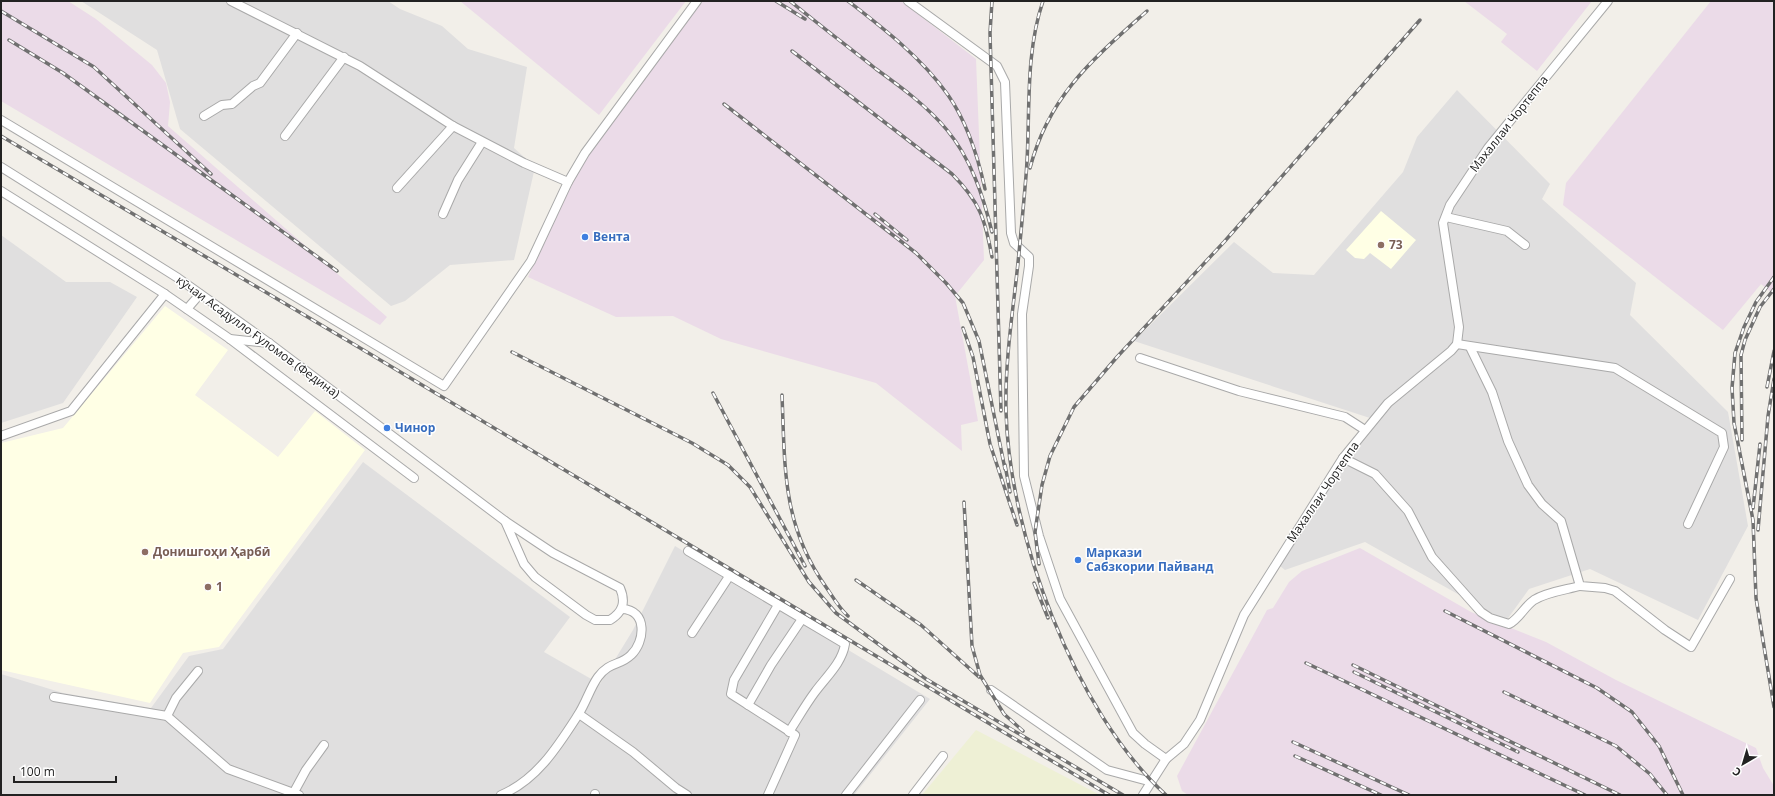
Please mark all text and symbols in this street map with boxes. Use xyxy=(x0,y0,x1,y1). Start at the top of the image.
street label: Махаллаи Чортеппа xyxy=(1465,72,1552,176)
place label: Вента xyxy=(593,228,630,245)
marker: Вента xyxy=(580,232,590,242)
place label: 73 xyxy=(1389,236,1403,253)
marker: 73 xyxy=(1376,240,1386,250)
street label: кӯчаи Асадулло Ғуломов (Федина) xyxy=(173,271,344,402)
place label: Чинор xyxy=(395,419,436,436)
marker: Чинор xyxy=(382,423,392,433)
street label: Махаллаи Чортеппа xyxy=(1282,438,1363,546)
place label: Донишгоҳи Ҳарбӣ xyxy=(153,543,270,560)
place label: Маркази Сабзкории Пайванд xyxy=(1086,544,1213,575)
marker: Донишгоҳи Ҳарбӣ xyxy=(140,547,150,557)
marker: Маркази Сабзкории Пайванд xyxy=(1073,555,1083,565)
place label: 1 xyxy=(216,578,223,595)
marker: 1 xyxy=(203,582,213,592)
north arrow xyxy=(1723,744,1763,784)
scale bar xyxy=(14,758,116,784)
text: 100 m xyxy=(20,763,55,780)
text: С xyxy=(1729,764,1744,780)

